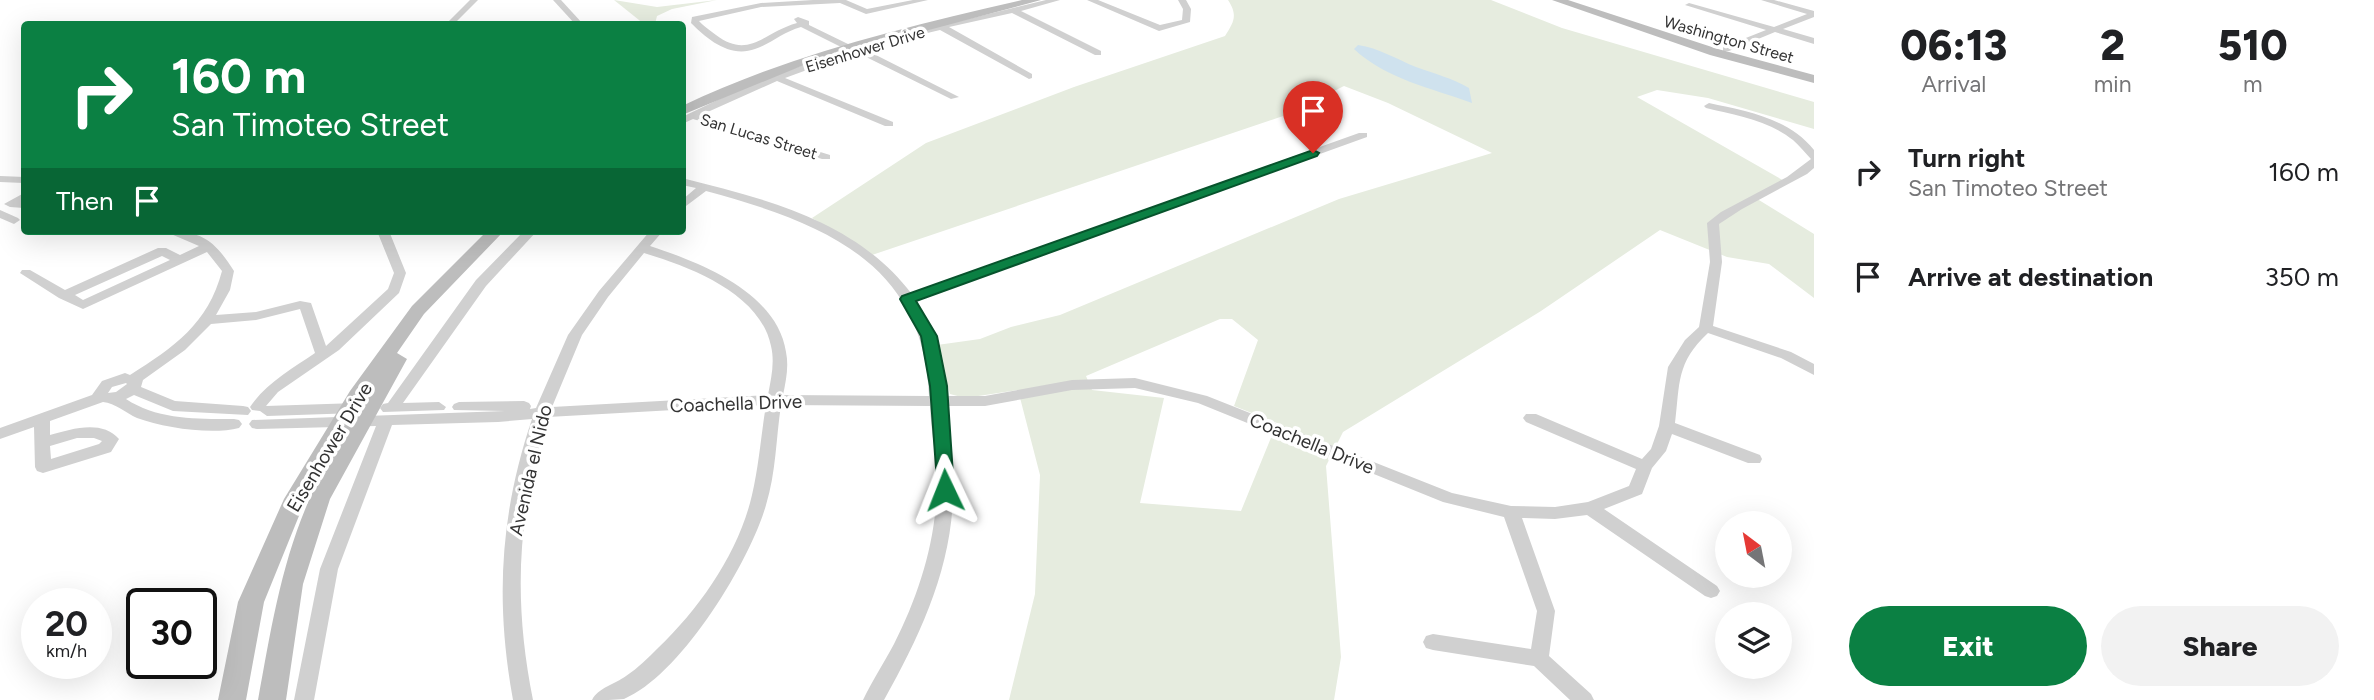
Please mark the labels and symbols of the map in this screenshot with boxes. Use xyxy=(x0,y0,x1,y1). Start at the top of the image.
street label: Washington Street xyxy=(1662,12,1796,67)
street label: Eisenhower Drive xyxy=(803,22,927,77)
pin xyxy=(1283,81,1343,153)
street label: San Lucas Street xyxy=(698,110,820,163)
street label: Eisenhower Drive xyxy=(282,378,377,516)
street label: Coachella Drive xyxy=(669,390,803,417)
street label: Avenida el Nido xyxy=(504,402,557,538)
street label: Coachella Drive xyxy=(1246,408,1377,479)
position arrow xyxy=(908,453,982,527)
north arrow xyxy=(1715,511,1792,588)
speed limit sign: 30 xyxy=(126,588,217,679)

